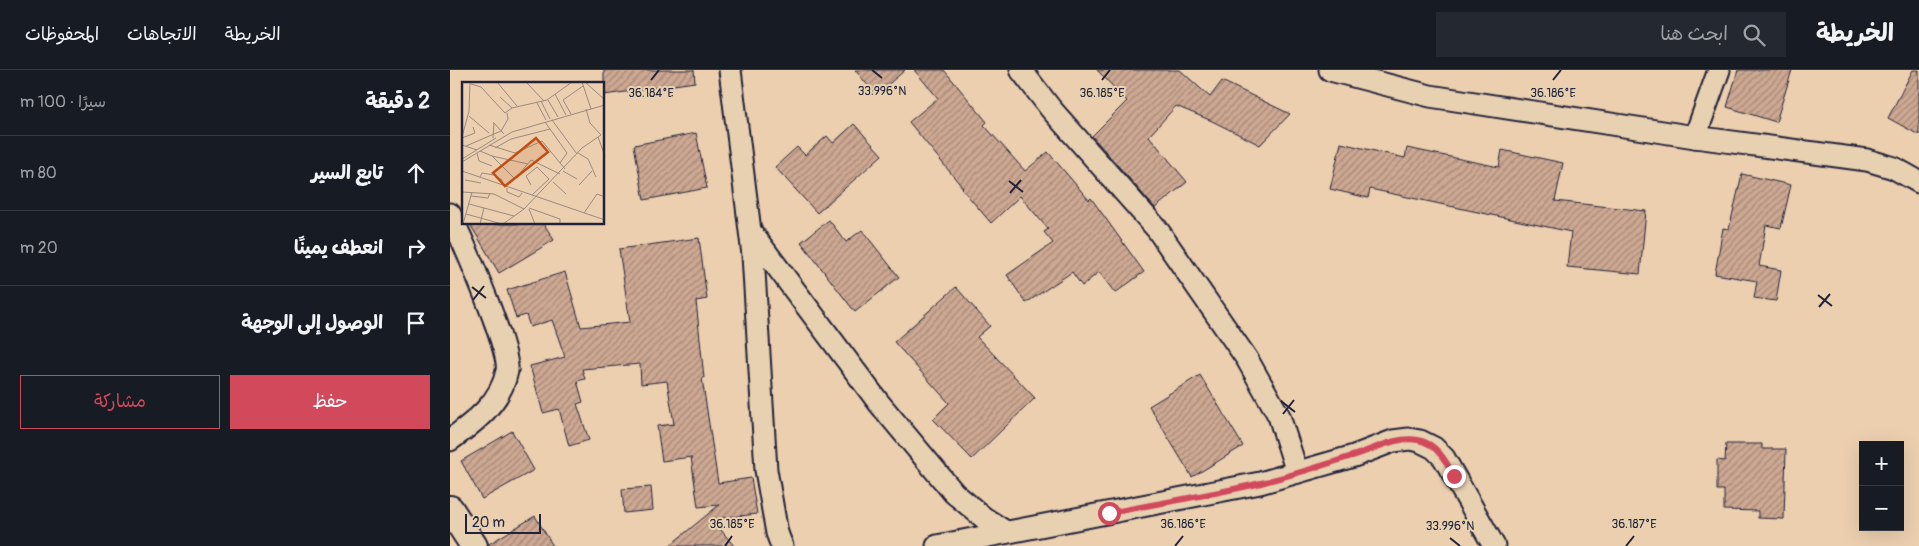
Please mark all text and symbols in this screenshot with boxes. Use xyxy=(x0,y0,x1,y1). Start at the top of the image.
search box xyxy=(1436,12,1786,57)
text: الخريطة xyxy=(1816,19,1894,48)
icon: search xyxy=(1740,21,1768,49)
text: ابحث هنا xyxy=(1660,22,1728,46)
text: المحفوظات xyxy=(25,23,99,46)
text: الاتجاهات xyxy=(127,23,197,46)
text: الخريطة xyxy=(225,23,281,46)
inset map xyxy=(462,82,605,225)
text: 33.996°N xyxy=(858,84,906,99)
text: 36.184°E xyxy=(628,86,674,101)
text: 36.185°E xyxy=(1079,86,1125,101)
text: 36.186°E xyxy=(1530,86,1576,101)
text: 2 دقيقة xyxy=(365,88,430,115)
text: سيرًا · 100 m xyxy=(20,92,106,112)
icon: ahead xyxy=(402,159,430,187)
text: تابع السير xyxy=(311,161,383,185)
text: 80 m xyxy=(20,163,57,183)
icon: right xyxy=(402,234,430,262)
text: انعطف يمينًا xyxy=(294,236,383,260)
text: 20 m xyxy=(20,238,58,258)
icon: arrive xyxy=(402,309,430,337)
text: الوصول إلى الوجهة xyxy=(241,311,383,335)
button: مشاركة xyxy=(20,375,220,429)
button: حفظ xyxy=(230,375,430,429)
map controls xyxy=(1859,441,1904,531)
button: + xyxy=(1859,441,1904,486)
route end xyxy=(1443,465,1466,488)
button: − xyxy=(1859,486,1904,531)
route start xyxy=(1098,502,1121,525)
scale bar xyxy=(465,511,541,534)
text: 20 m xyxy=(472,514,505,531)
text: 36.185°E xyxy=(709,517,755,532)
text: 36.186°E xyxy=(1160,517,1206,532)
text: 36.187°E xyxy=(1612,517,1656,532)
text: 33.996°N xyxy=(1426,519,1474,534)

